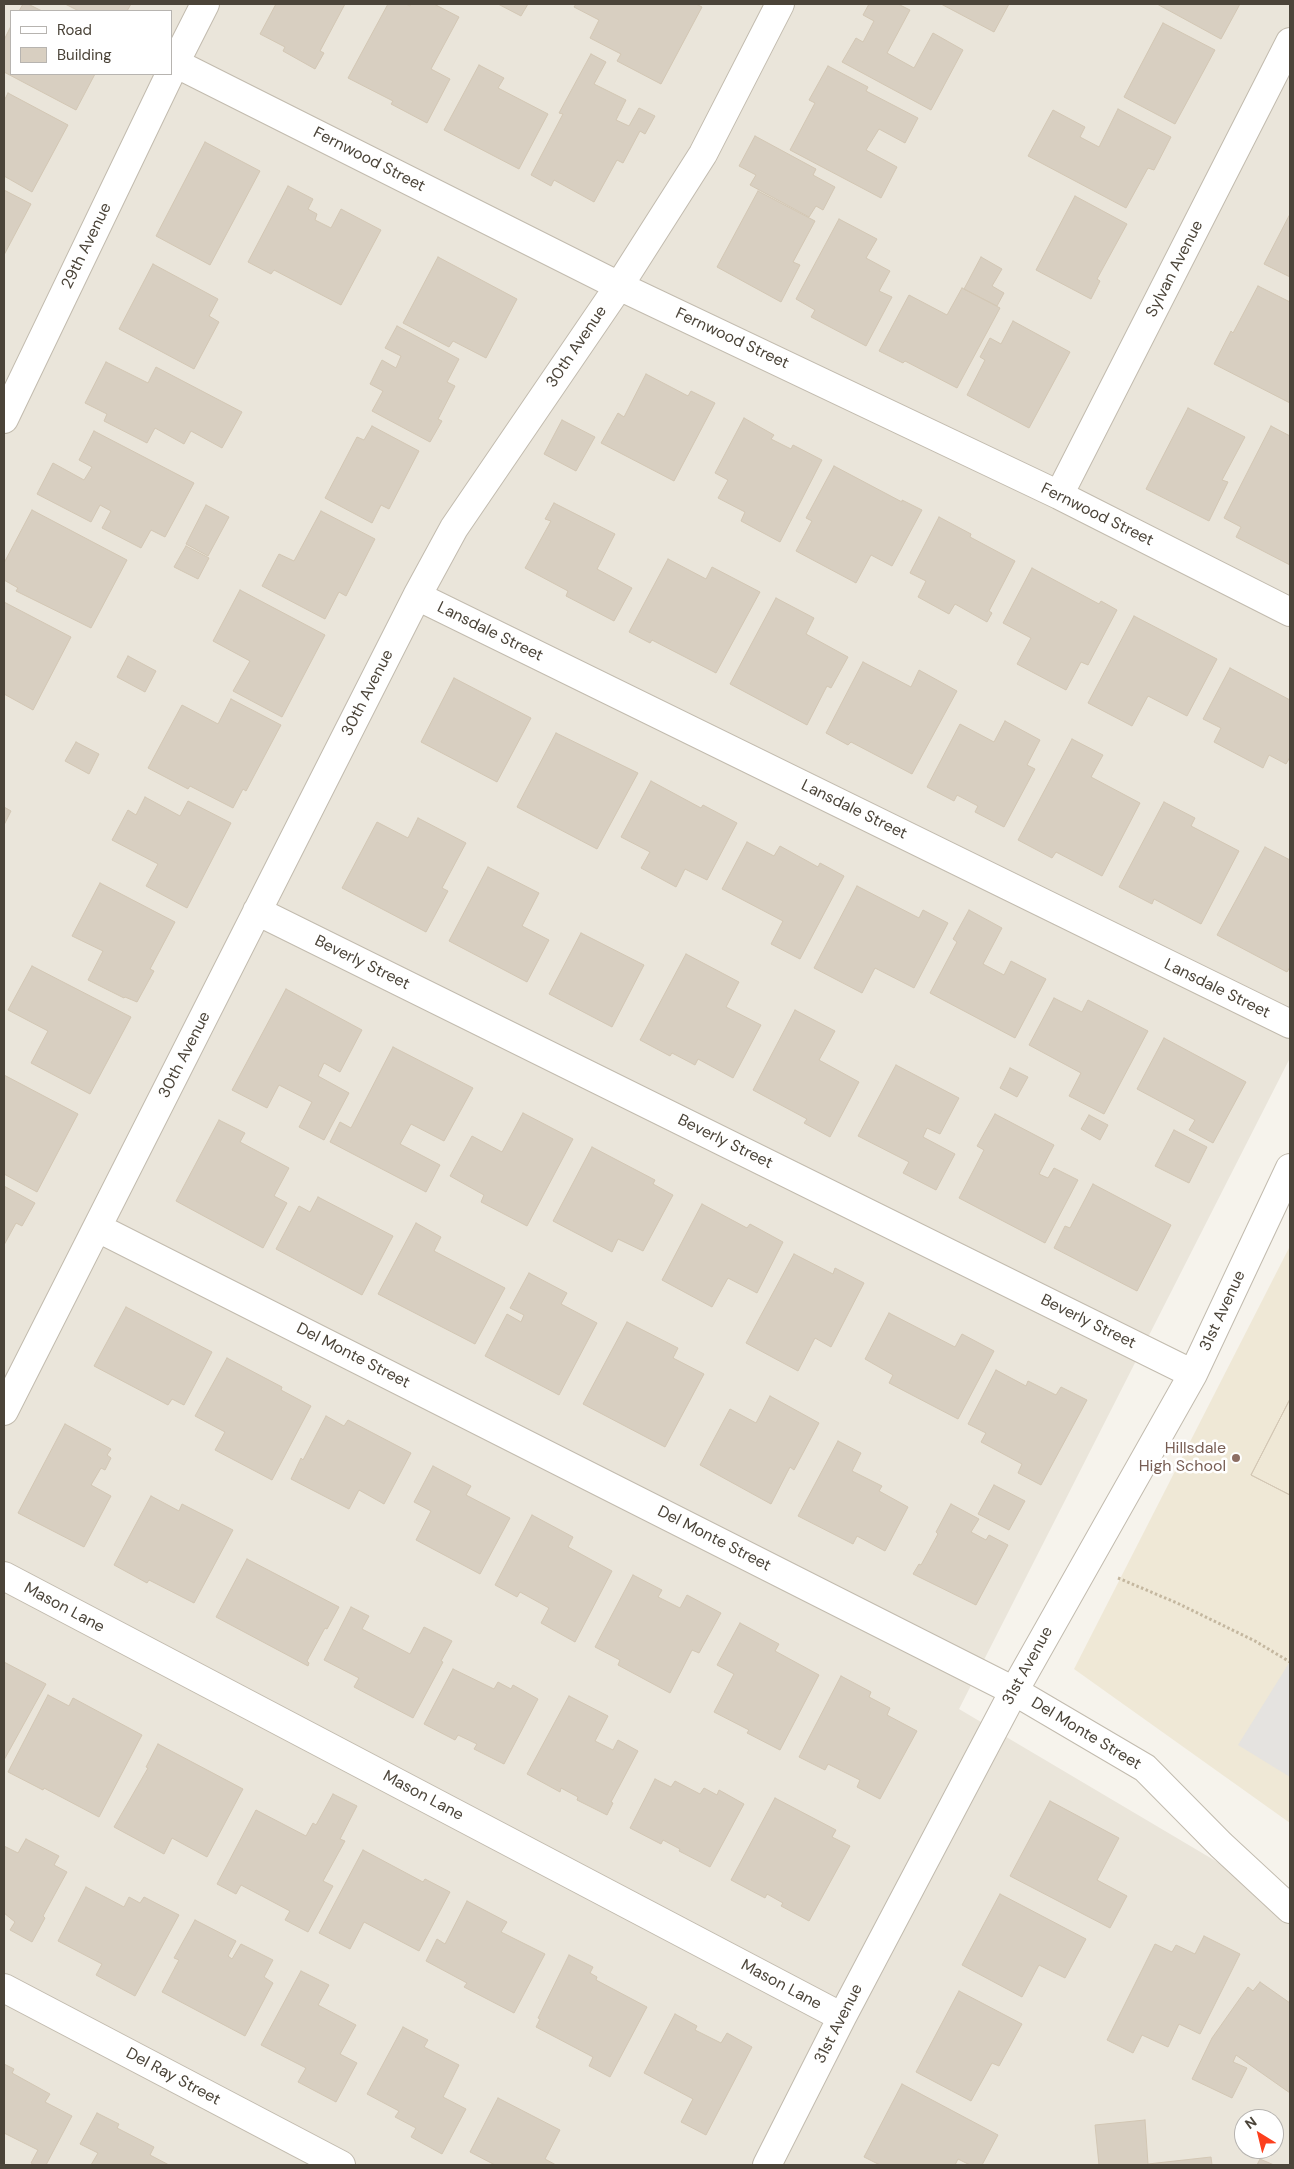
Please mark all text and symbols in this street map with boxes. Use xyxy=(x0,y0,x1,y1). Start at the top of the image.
legend xyxy=(10,10,172,75)
text: Road xyxy=(57,20,92,40)
text: Building xyxy=(57,45,112,65)
street label: Fernwood Street xyxy=(310,124,428,196)
street label: 29th Avenue xyxy=(58,200,116,292)
street label: Sylvan Avenue xyxy=(1142,217,1208,321)
street label: 30th Avenue xyxy=(543,302,611,392)
street label: Fernwood Street xyxy=(672,304,792,374)
street label: Fernwood Street xyxy=(1038,479,1156,551)
street label: Lansdale Street xyxy=(434,598,546,666)
street label: 30th Avenue xyxy=(338,647,398,739)
street label: Lansdale Street xyxy=(798,776,910,844)
street label: Beverly Street xyxy=(311,932,413,994)
street label: Lansdale Street xyxy=(1161,955,1273,1023)
street label: 30th Avenue xyxy=(155,1009,215,1101)
street label: Beverly Street xyxy=(674,1111,776,1173)
street label: 31st Avenue xyxy=(1196,1268,1250,1354)
street label: Beverly Street xyxy=(1037,1291,1139,1353)
street label: Del Monte Street xyxy=(293,1319,413,1393)
place label: Hillsdale High School xyxy=(1139,1439,1226,1477)
marker: Hillsdale High School xyxy=(1230,1452,1242,1464)
street label: Del Monte Street xyxy=(654,1502,774,1576)
street label: Mason Lane xyxy=(20,1579,108,1637)
street label: 31st Avenue xyxy=(999,1623,1057,1709)
street label: Del Monte Street xyxy=(1028,1694,1144,1774)
street label: Mason Lane xyxy=(379,1767,467,1825)
street label: Mason Lane xyxy=(737,1956,825,2014)
street label: 31st Avenue xyxy=(811,1981,867,2067)
street label: Del Ray Street xyxy=(123,2044,223,2110)
north arrow xyxy=(1234,2109,1284,2159)
text: N xyxy=(1241,2112,1260,2133)

